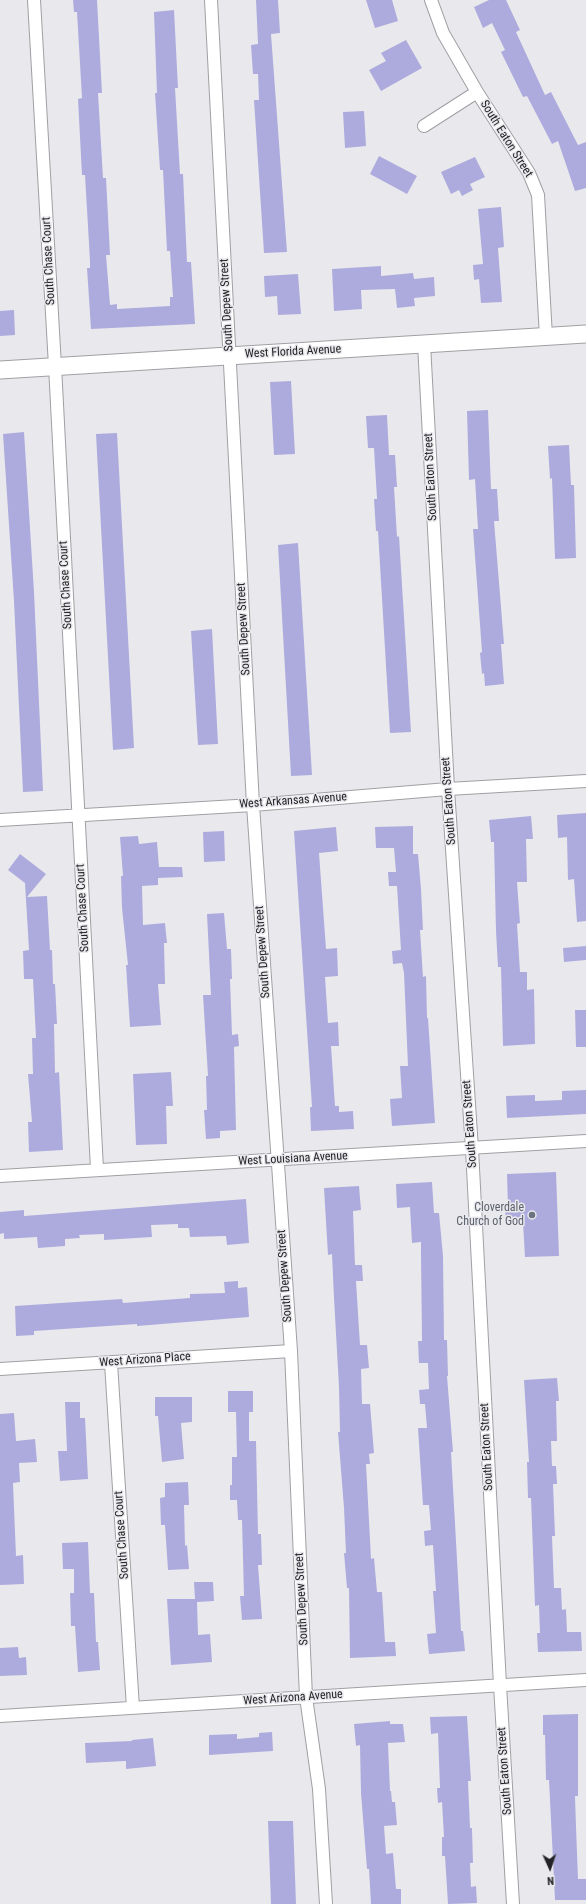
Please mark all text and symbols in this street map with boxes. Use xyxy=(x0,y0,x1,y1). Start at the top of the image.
street label: South Eaton Street xyxy=(477,98,535,180)
street label: South Chase Court xyxy=(39,216,59,306)
street label: South Depew Street xyxy=(217,258,237,352)
street label: West Florida Avenue xyxy=(245,342,341,362)
street label: South Eaton Street xyxy=(422,433,440,521)
street label: South Chase Court xyxy=(56,540,76,630)
street label: South Depew Street xyxy=(234,582,254,676)
street label: South Eaton Street xyxy=(439,757,459,845)
street label: West Arkansas Avenue xyxy=(239,790,347,812)
street label: South Chase Court xyxy=(73,863,93,953)
street label: South Depew Street xyxy=(253,905,273,999)
street label: South Eaton Street xyxy=(460,1080,480,1168)
street label: West Louisiana Avenue xyxy=(238,1149,348,1169)
place label: Cloverdale Church of God xyxy=(456,1201,524,1229)
marker: Cloverdale Church of God xyxy=(527,1210,537,1220)
street label: South Depew Street xyxy=(275,1229,295,1323)
street label: West Arizona Place xyxy=(99,1350,191,1370)
street label: South Eaton Street xyxy=(478,1403,496,1491)
street label: South Chase Court xyxy=(112,1490,132,1580)
street label: South Depew Street xyxy=(292,1552,312,1646)
street label: West Arizona Avenue xyxy=(243,1687,343,1709)
street label: South Eaton Street xyxy=(495,1727,515,1815)
north arrow xyxy=(530,1848,570,1888)
text: N xyxy=(547,1874,554,1887)

